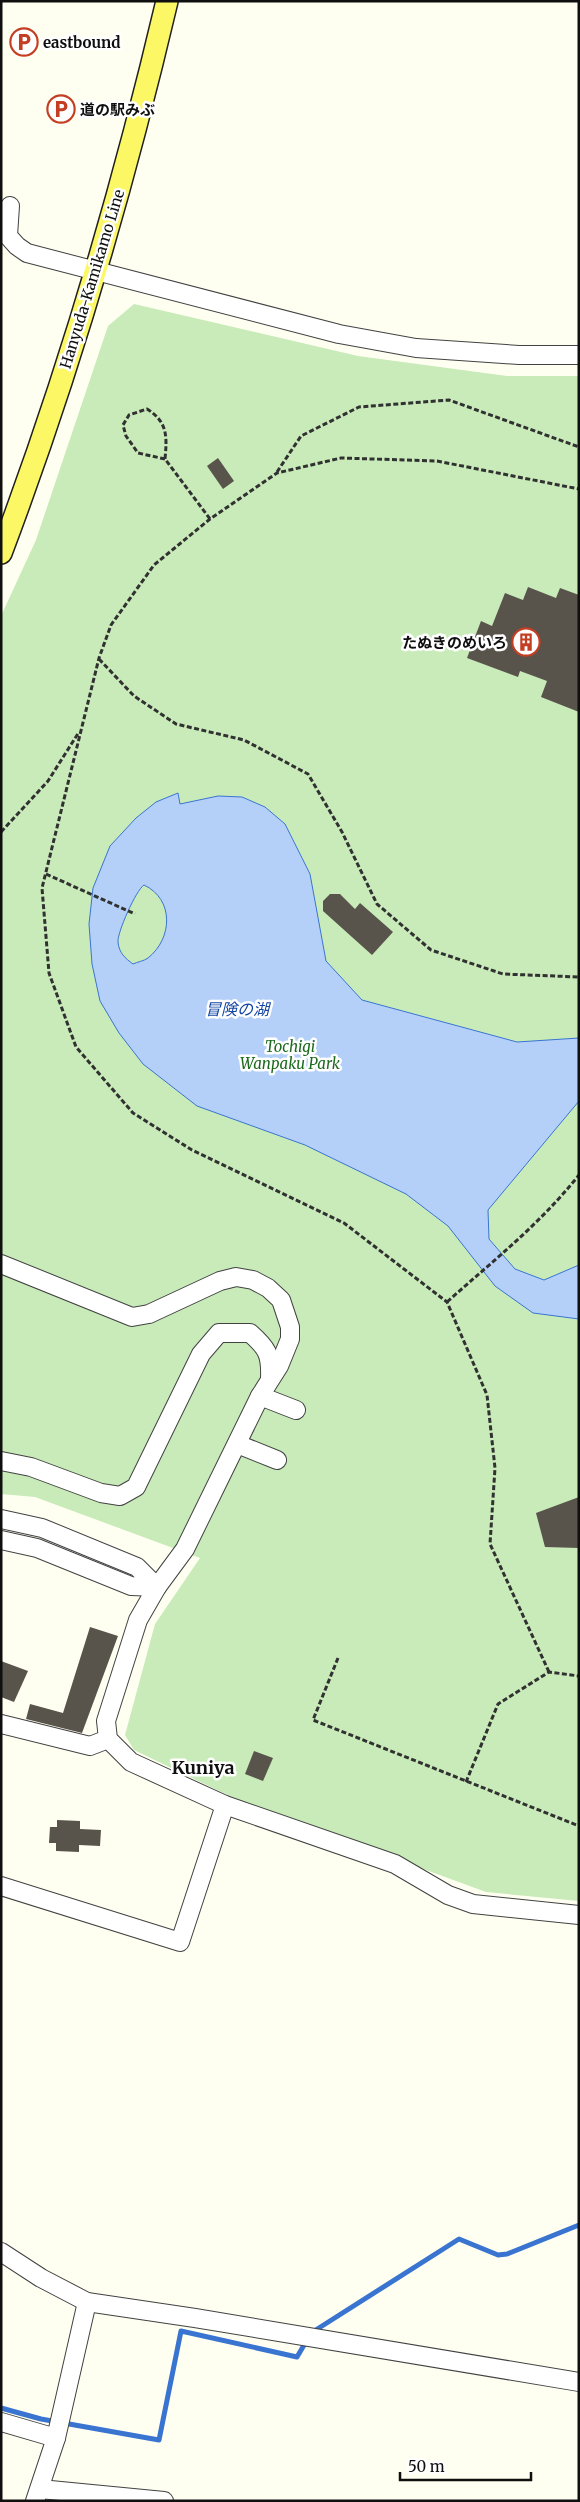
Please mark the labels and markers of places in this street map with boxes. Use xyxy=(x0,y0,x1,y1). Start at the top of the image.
parking icon: eastbound xyxy=(9,27,39,57)
place label: eastbound xyxy=(43,33,121,52)
parking icon: 道の駅みぶ xyxy=(46,94,76,124)
place label: 道の駅みぶ xyxy=(80,100,155,119)
building icon: たぬきのめいろ xyxy=(511,627,541,657)
place label: たぬきのめいろ xyxy=(402,633,507,652)

